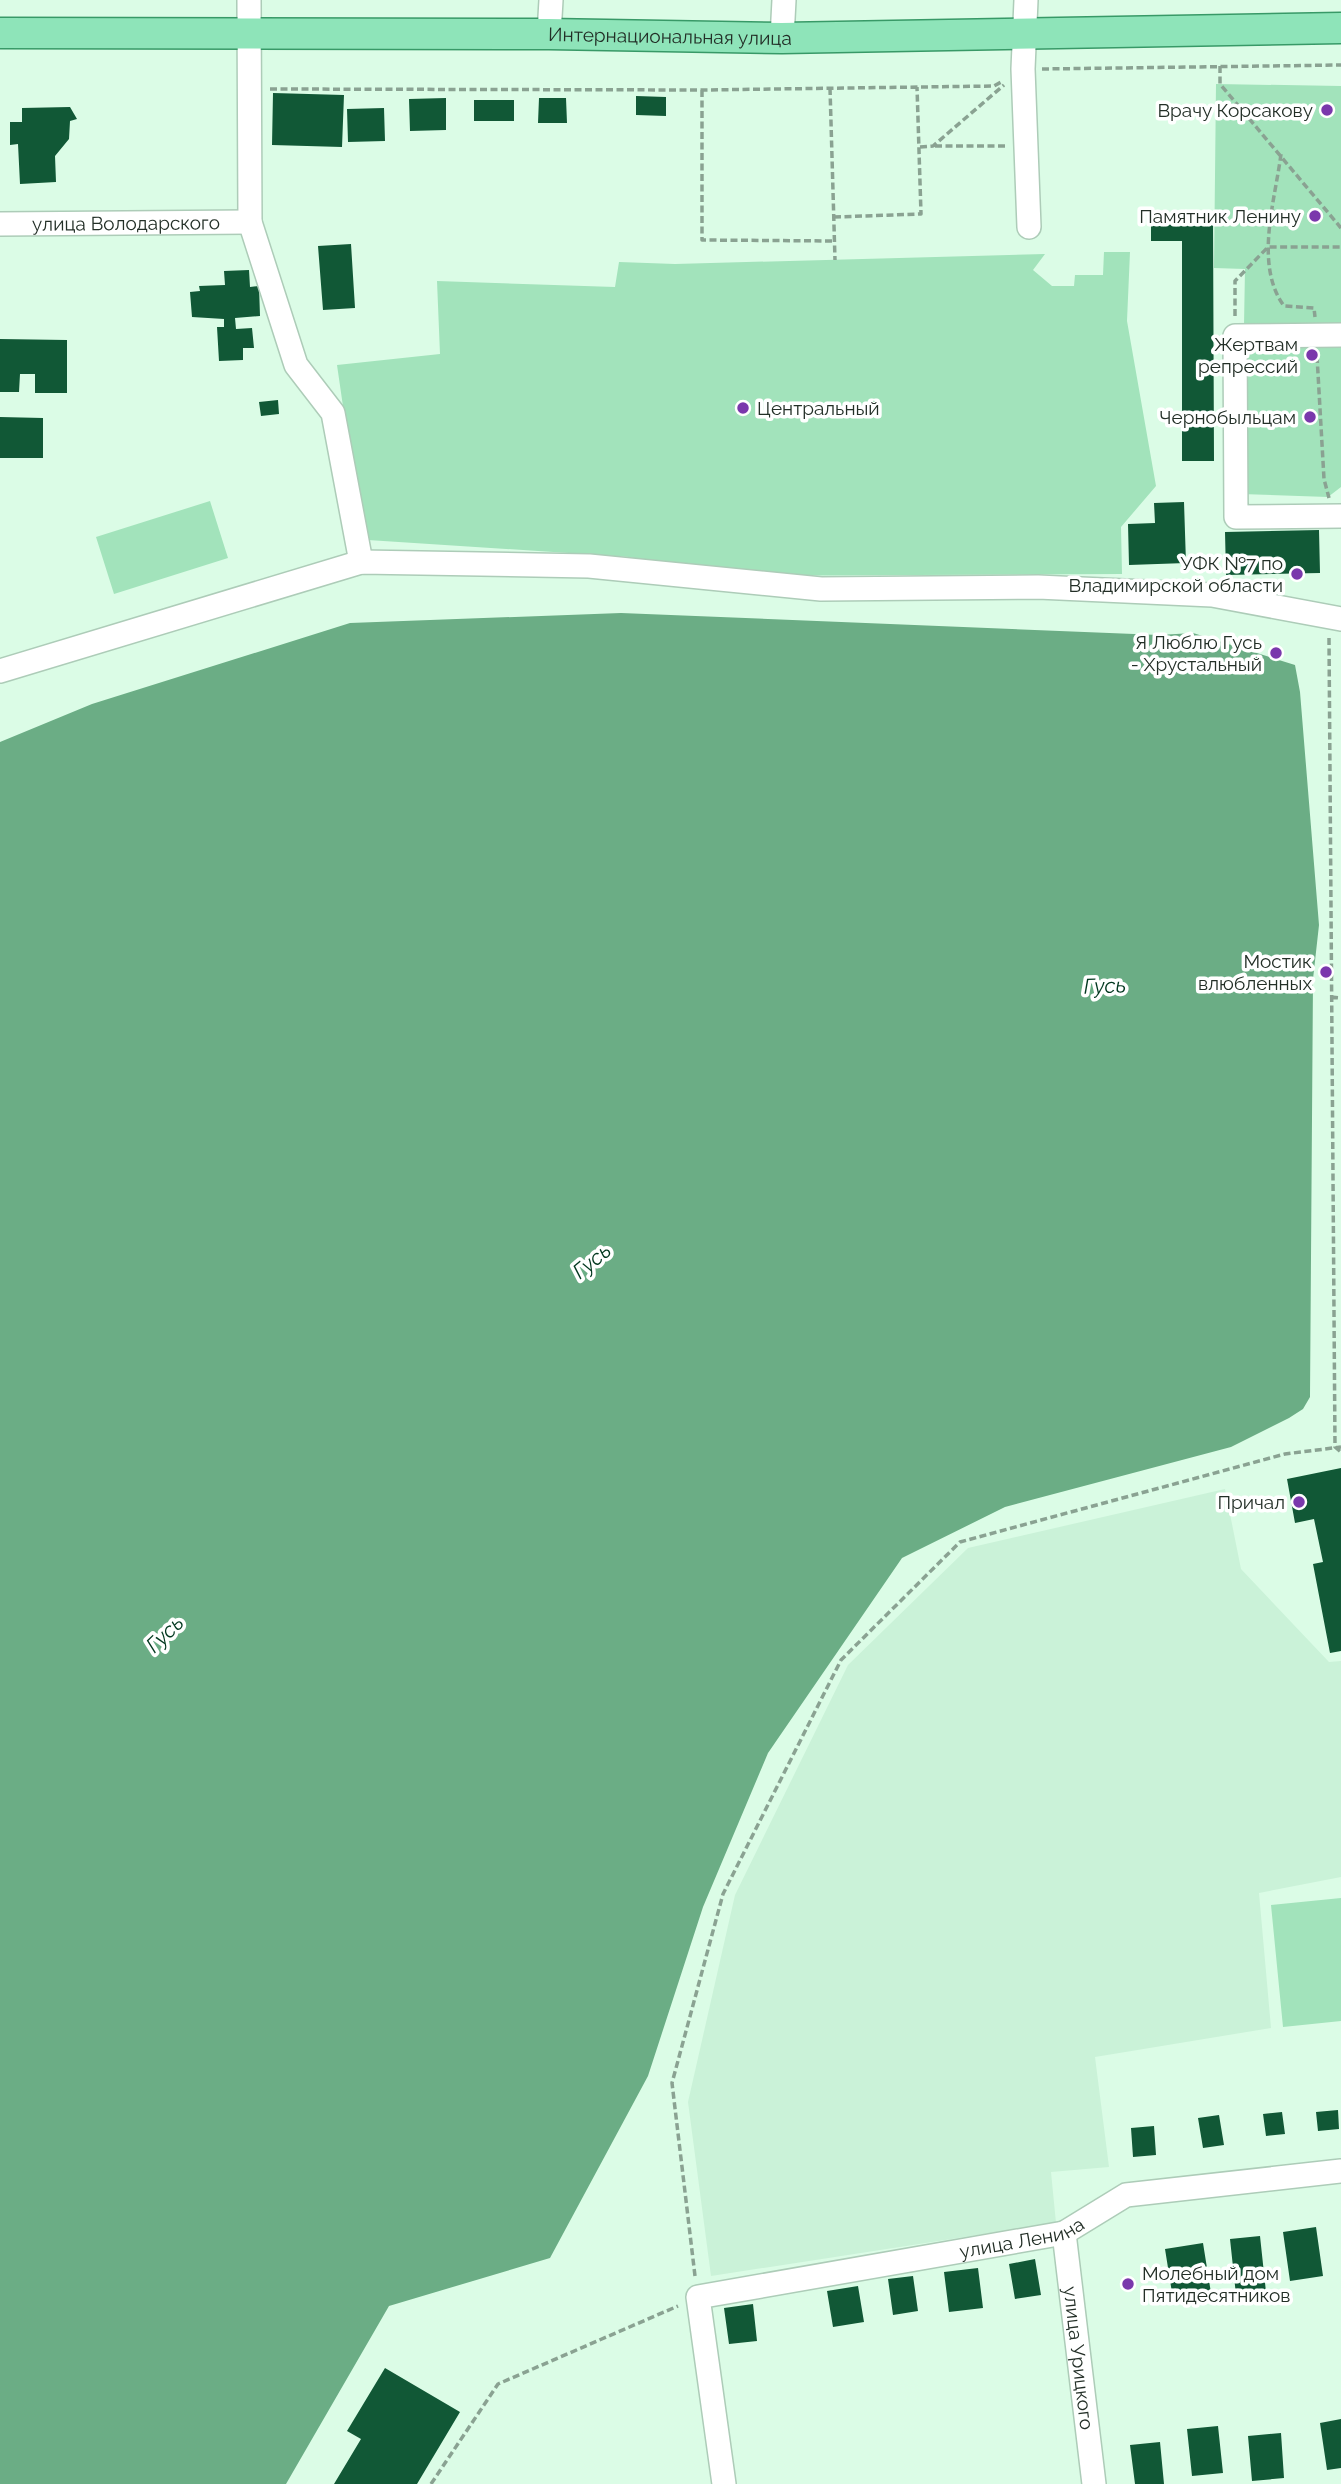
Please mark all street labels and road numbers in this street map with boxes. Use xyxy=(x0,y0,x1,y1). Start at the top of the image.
street label: Интернациональная улица xyxy=(548,23,792,49)
street label: улица Володарского xyxy=(32,211,220,235)
street label: улица Ленина xyxy=(958,2212,1088,2262)
street label: улица Урицкого xyxy=(1059,2285,1098,2431)

